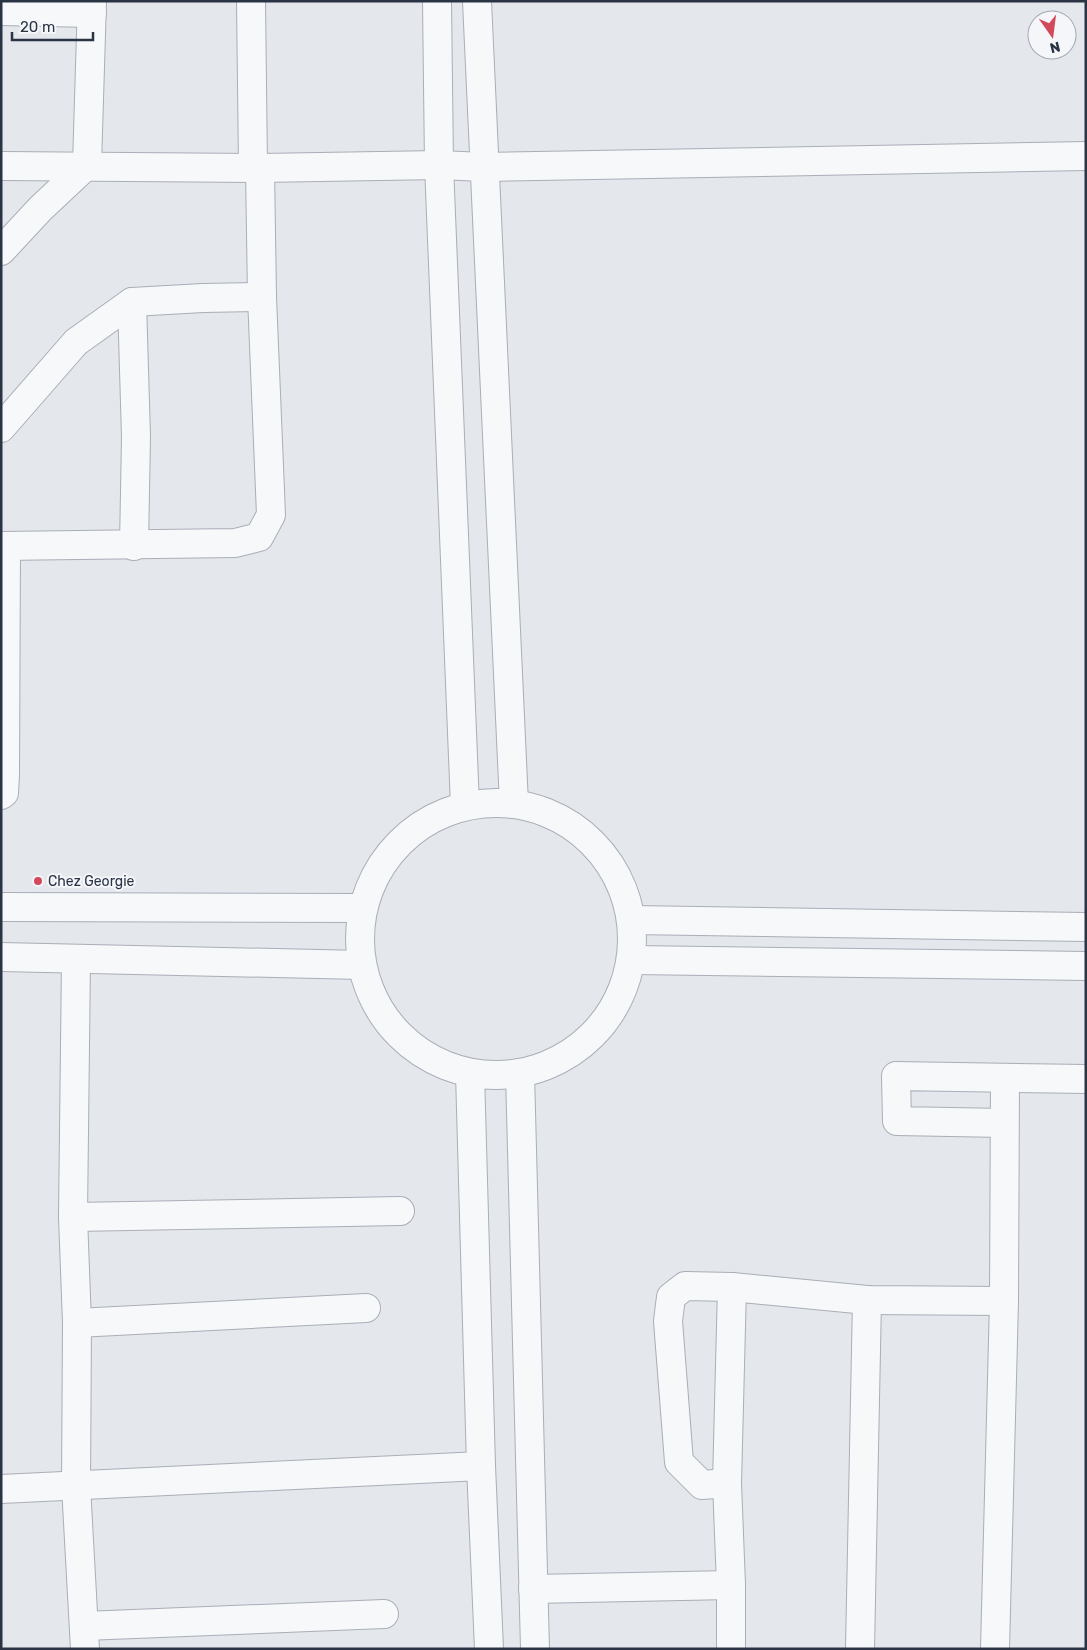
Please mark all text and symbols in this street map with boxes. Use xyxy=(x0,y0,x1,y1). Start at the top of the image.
scale bar xyxy=(12,10,94,42)
north arrow xyxy=(1027,10,1077,60)
text: 20 m xyxy=(20,18,55,36)
text: N xyxy=(1048,38,1062,57)
place label: Chez Georgie xyxy=(48,873,135,890)
marker: Chez Georgie xyxy=(32,875,44,887)

